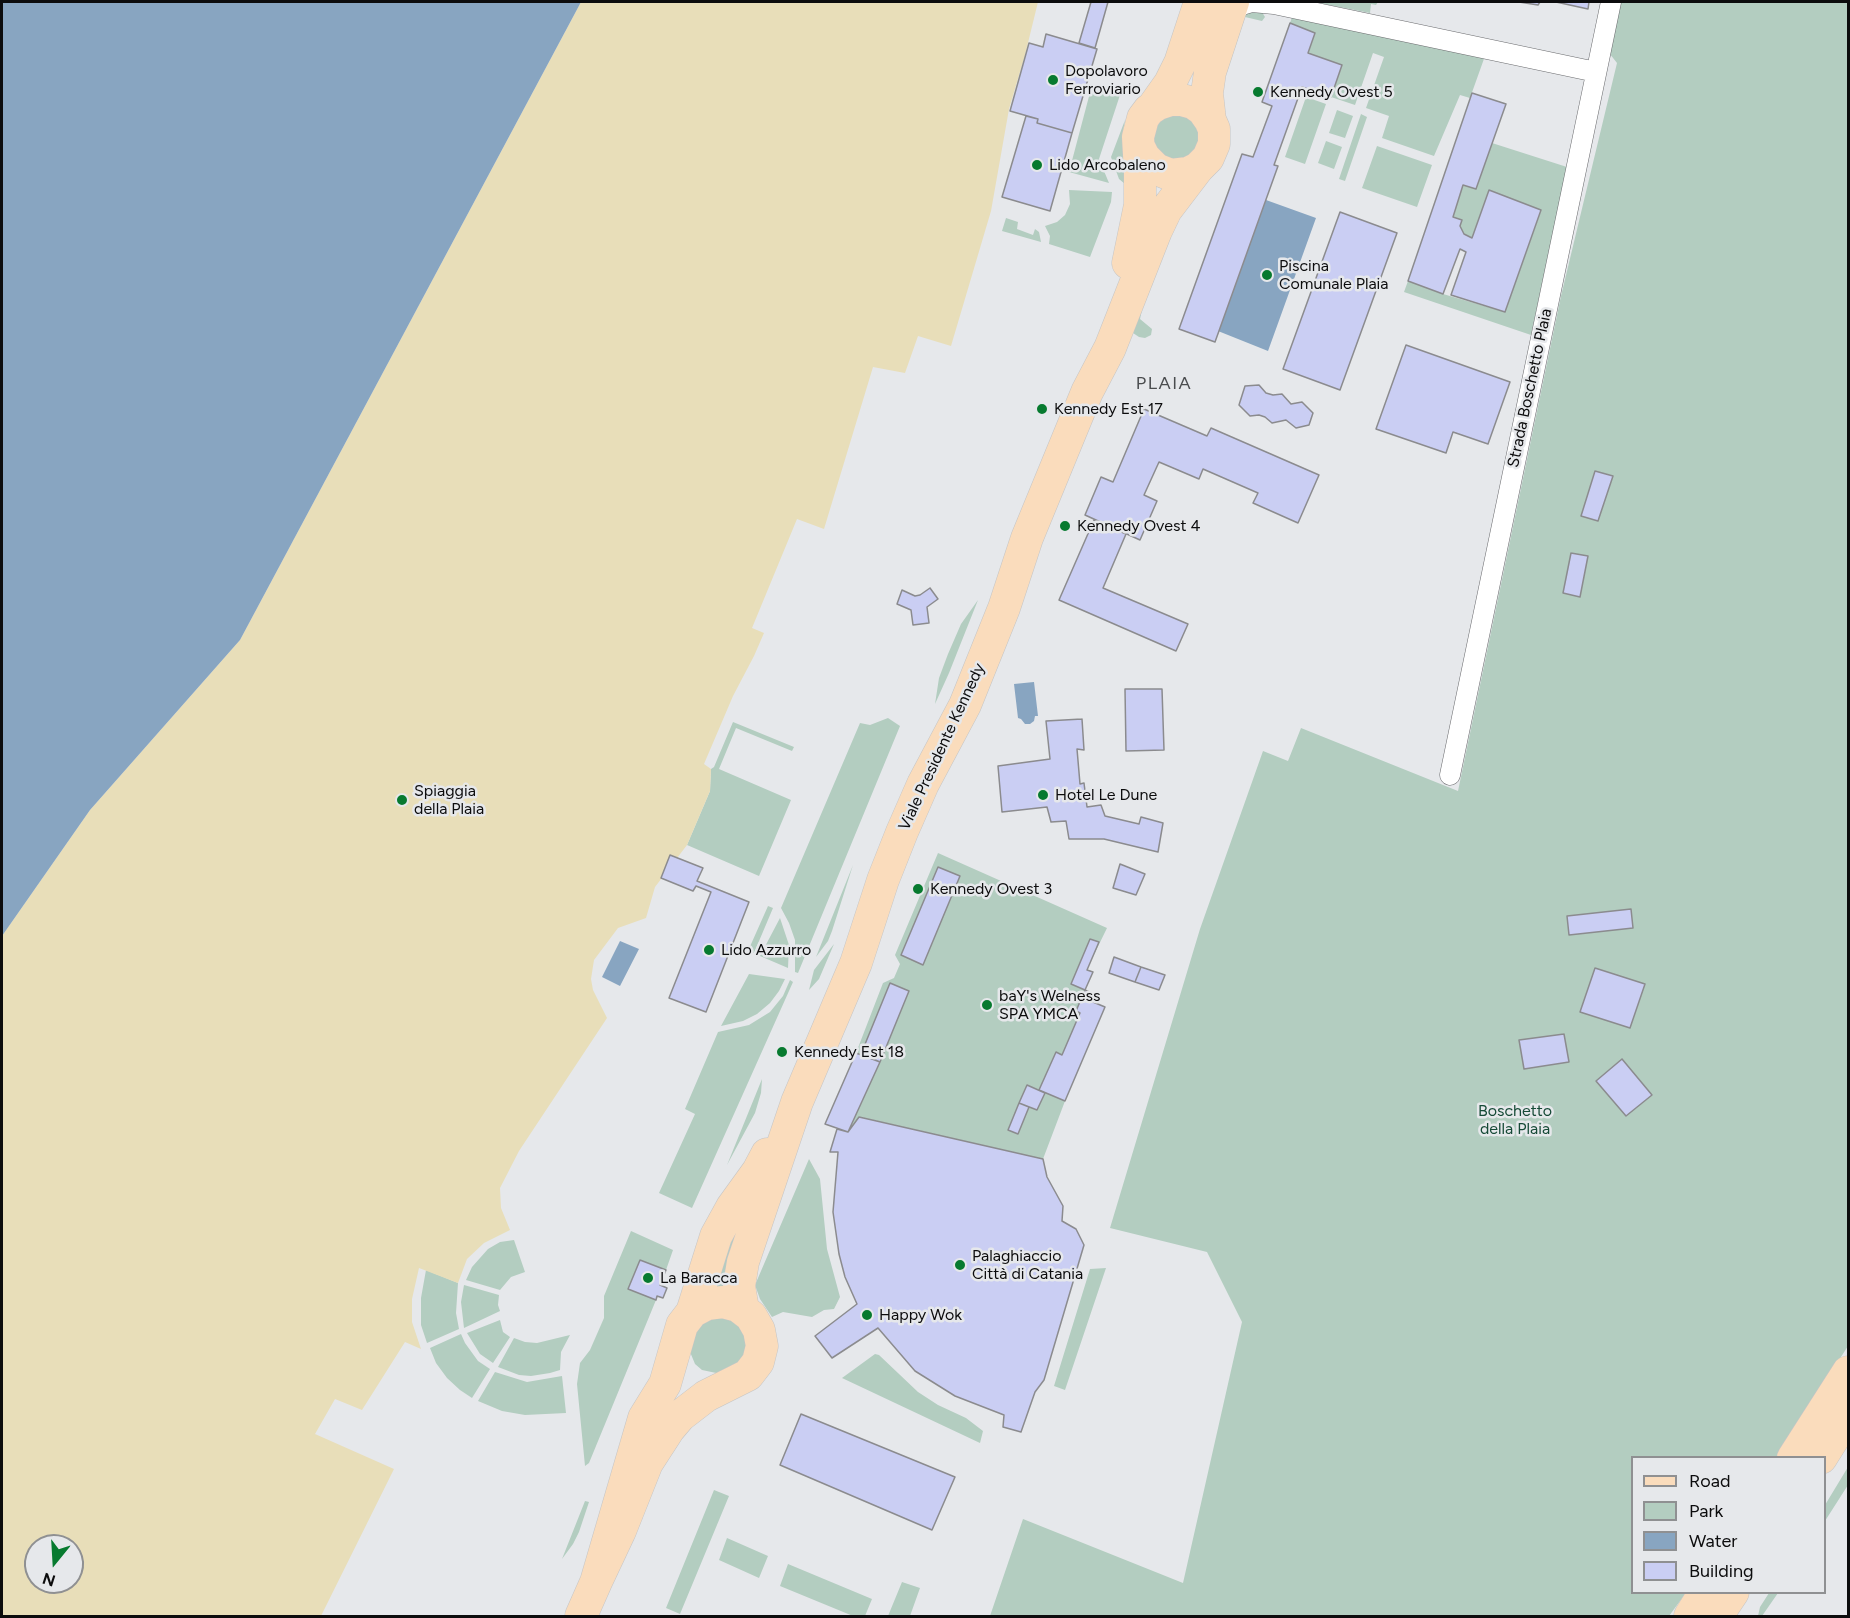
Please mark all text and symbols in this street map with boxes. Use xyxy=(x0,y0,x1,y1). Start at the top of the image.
place label: Dopolavoro Ferroviario xyxy=(1065,61,1148,99)
marker: Dopolavoro Ferroviario xyxy=(1046,73,1060,87)
place label: Kennedy Ovest 5 xyxy=(1270,82,1393,102)
marker: Kennedy Ovest 5 xyxy=(1251,85,1265,99)
place label: Lido Arcobaleno xyxy=(1049,155,1166,175)
marker: Lido Arcobaleno xyxy=(1030,158,1044,172)
place label: Piscina Comunale Plaia xyxy=(1279,256,1388,294)
marker: Piscina Comunale Plaia xyxy=(1260,268,1274,282)
street label: Strada Boschetto Plaia xyxy=(1504,307,1556,469)
district label: PLAIA xyxy=(1136,373,1192,395)
place label: Kennedy Est 17 xyxy=(1054,399,1163,419)
marker: Kennedy Est 17 xyxy=(1035,402,1049,416)
place label: Kennedy Ovest 4 xyxy=(1077,516,1200,536)
marker: Kennedy Ovest 4 xyxy=(1058,519,1072,533)
street label: Viale Presidente Kennedy xyxy=(895,660,989,834)
place label: Spiaggia della Plaia xyxy=(414,781,484,819)
place label: Hotel Le Dune xyxy=(1055,785,1157,805)
marker: Hotel Le Dune xyxy=(1036,788,1050,802)
marker: Spiaggia della Plaia xyxy=(395,793,409,807)
place label: Kennedy Ovest 3 xyxy=(930,879,1052,899)
marker: Kennedy Ovest 3 xyxy=(911,882,925,896)
place label: Lido Azzurro xyxy=(721,940,811,960)
marker: Lido Azzurro xyxy=(702,943,716,957)
place label: baY's Welness SPA YMCA xyxy=(999,986,1100,1024)
marker: baY's Welness SPA YMCA xyxy=(980,998,994,1012)
place label: Kennedy Est 18 xyxy=(794,1042,904,1062)
marker: Kennedy Est 18 xyxy=(775,1045,789,1059)
park label: Boschetto della Plaia xyxy=(1478,1101,1552,1139)
place label: Palaghiaccio Città di Catania xyxy=(972,1246,1083,1284)
marker: Palaghiaccio Città di Catania xyxy=(953,1258,967,1272)
place label: La Baracca xyxy=(660,1268,737,1288)
marker: La Baracca xyxy=(641,1271,655,1285)
place label: Happy Wok xyxy=(879,1305,962,1325)
marker: Happy Wok xyxy=(860,1308,874,1322)
legend xyxy=(1631,1456,1826,1594)
text: Road xyxy=(1689,1470,1730,1492)
text: Park xyxy=(1689,1500,1723,1522)
text: Water xyxy=(1689,1530,1737,1552)
north arrow xyxy=(24,1534,84,1594)
text: Building xyxy=(1689,1560,1754,1582)
text: N xyxy=(40,1569,58,1591)

